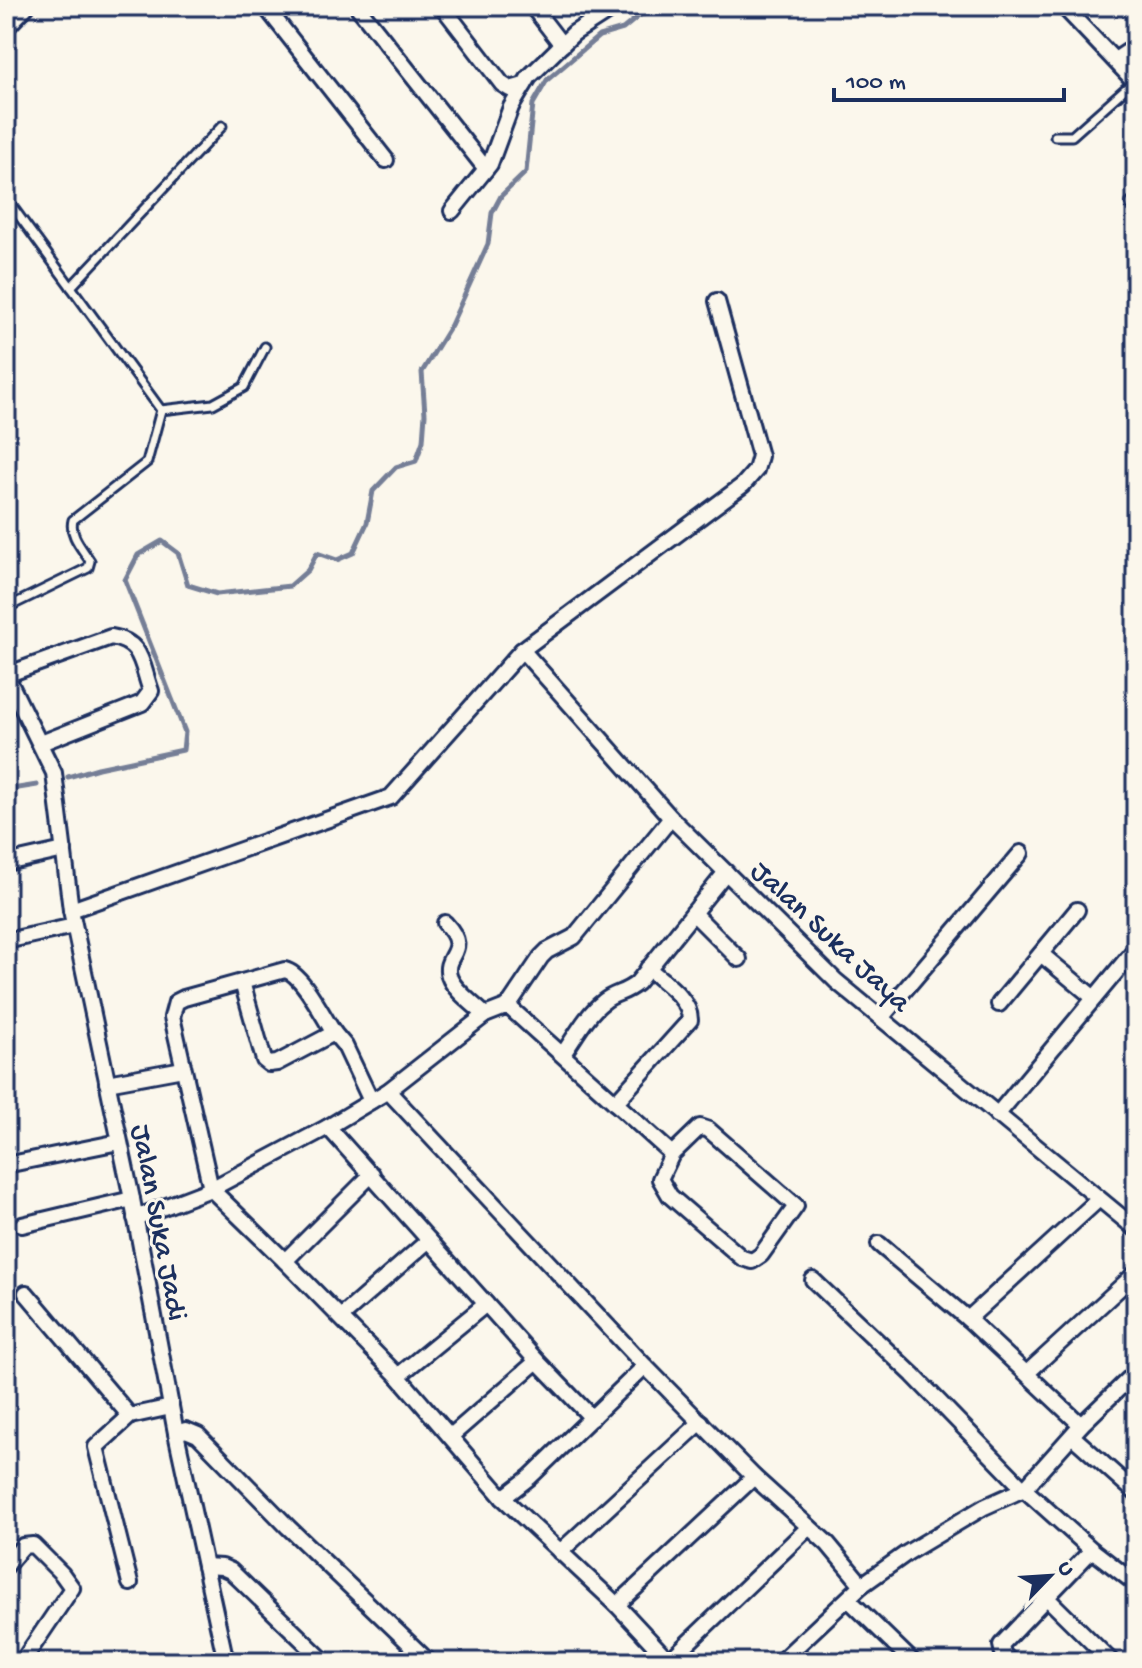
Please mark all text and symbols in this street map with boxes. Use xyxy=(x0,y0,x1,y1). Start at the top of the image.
scale bar xyxy=(834,52,1064,102)
text: 100 m xyxy=(845,69,906,98)
street label: Jalan Suka Jaya xyxy=(742,855,917,1022)
street label: Jalan Suka Jadi xyxy=(120,1122,193,1324)
north arrow xyxy=(1010,1536,1090,1616)
text: U xyxy=(1050,1558,1079,1581)

